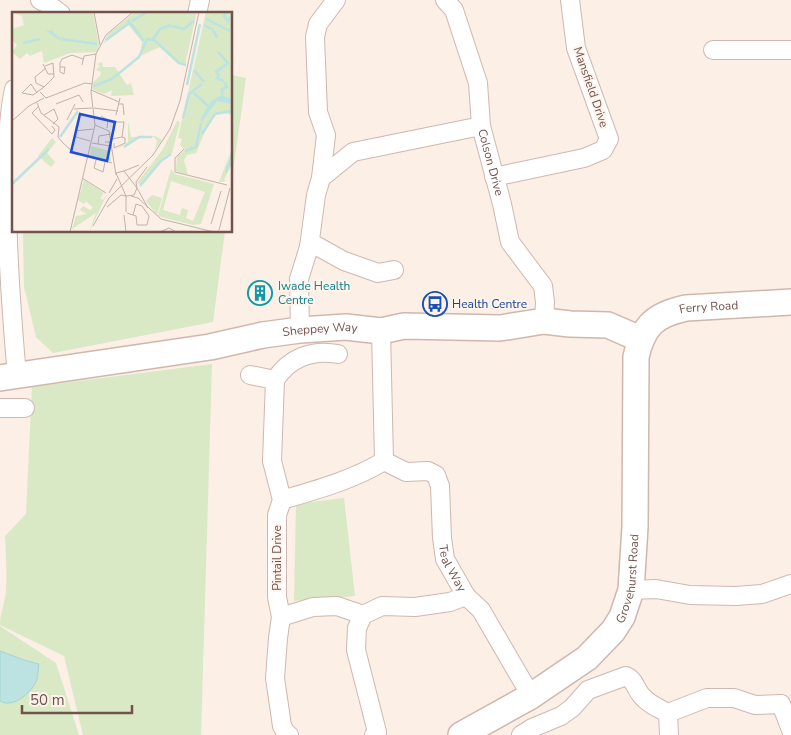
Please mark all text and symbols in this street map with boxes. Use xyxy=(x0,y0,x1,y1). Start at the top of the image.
inset map xyxy=(12,12,232,232)
street label: Mansfield Drive xyxy=(570,45,612,129)
street label: Colson Drive xyxy=(474,127,507,198)
place label: Iwade Health Centre xyxy=(278,278,350,308)
building icon: Iwade Health Centre xyxy=(247,280,273,306)
bus stop icon: Health Centre xyxy=(422,291,448,317)
place label: Health Centre xyxy=(452,296,527,312)
street label: Ferry Road xyxy=(677,297,739,317)
street label: Sheppey Way xyxy=(282,319,359,340)
street label: Pintail Drive xyxy=(269,525,285,591)
street label: Grovehurst Road xyxy=(612,534,643,627)
street label: Teal Way xyxy=(435,544,470,595)
scale bar xyxy=(22,682,132,714)
text: 50 m xyxy=(30,690,65,710)

